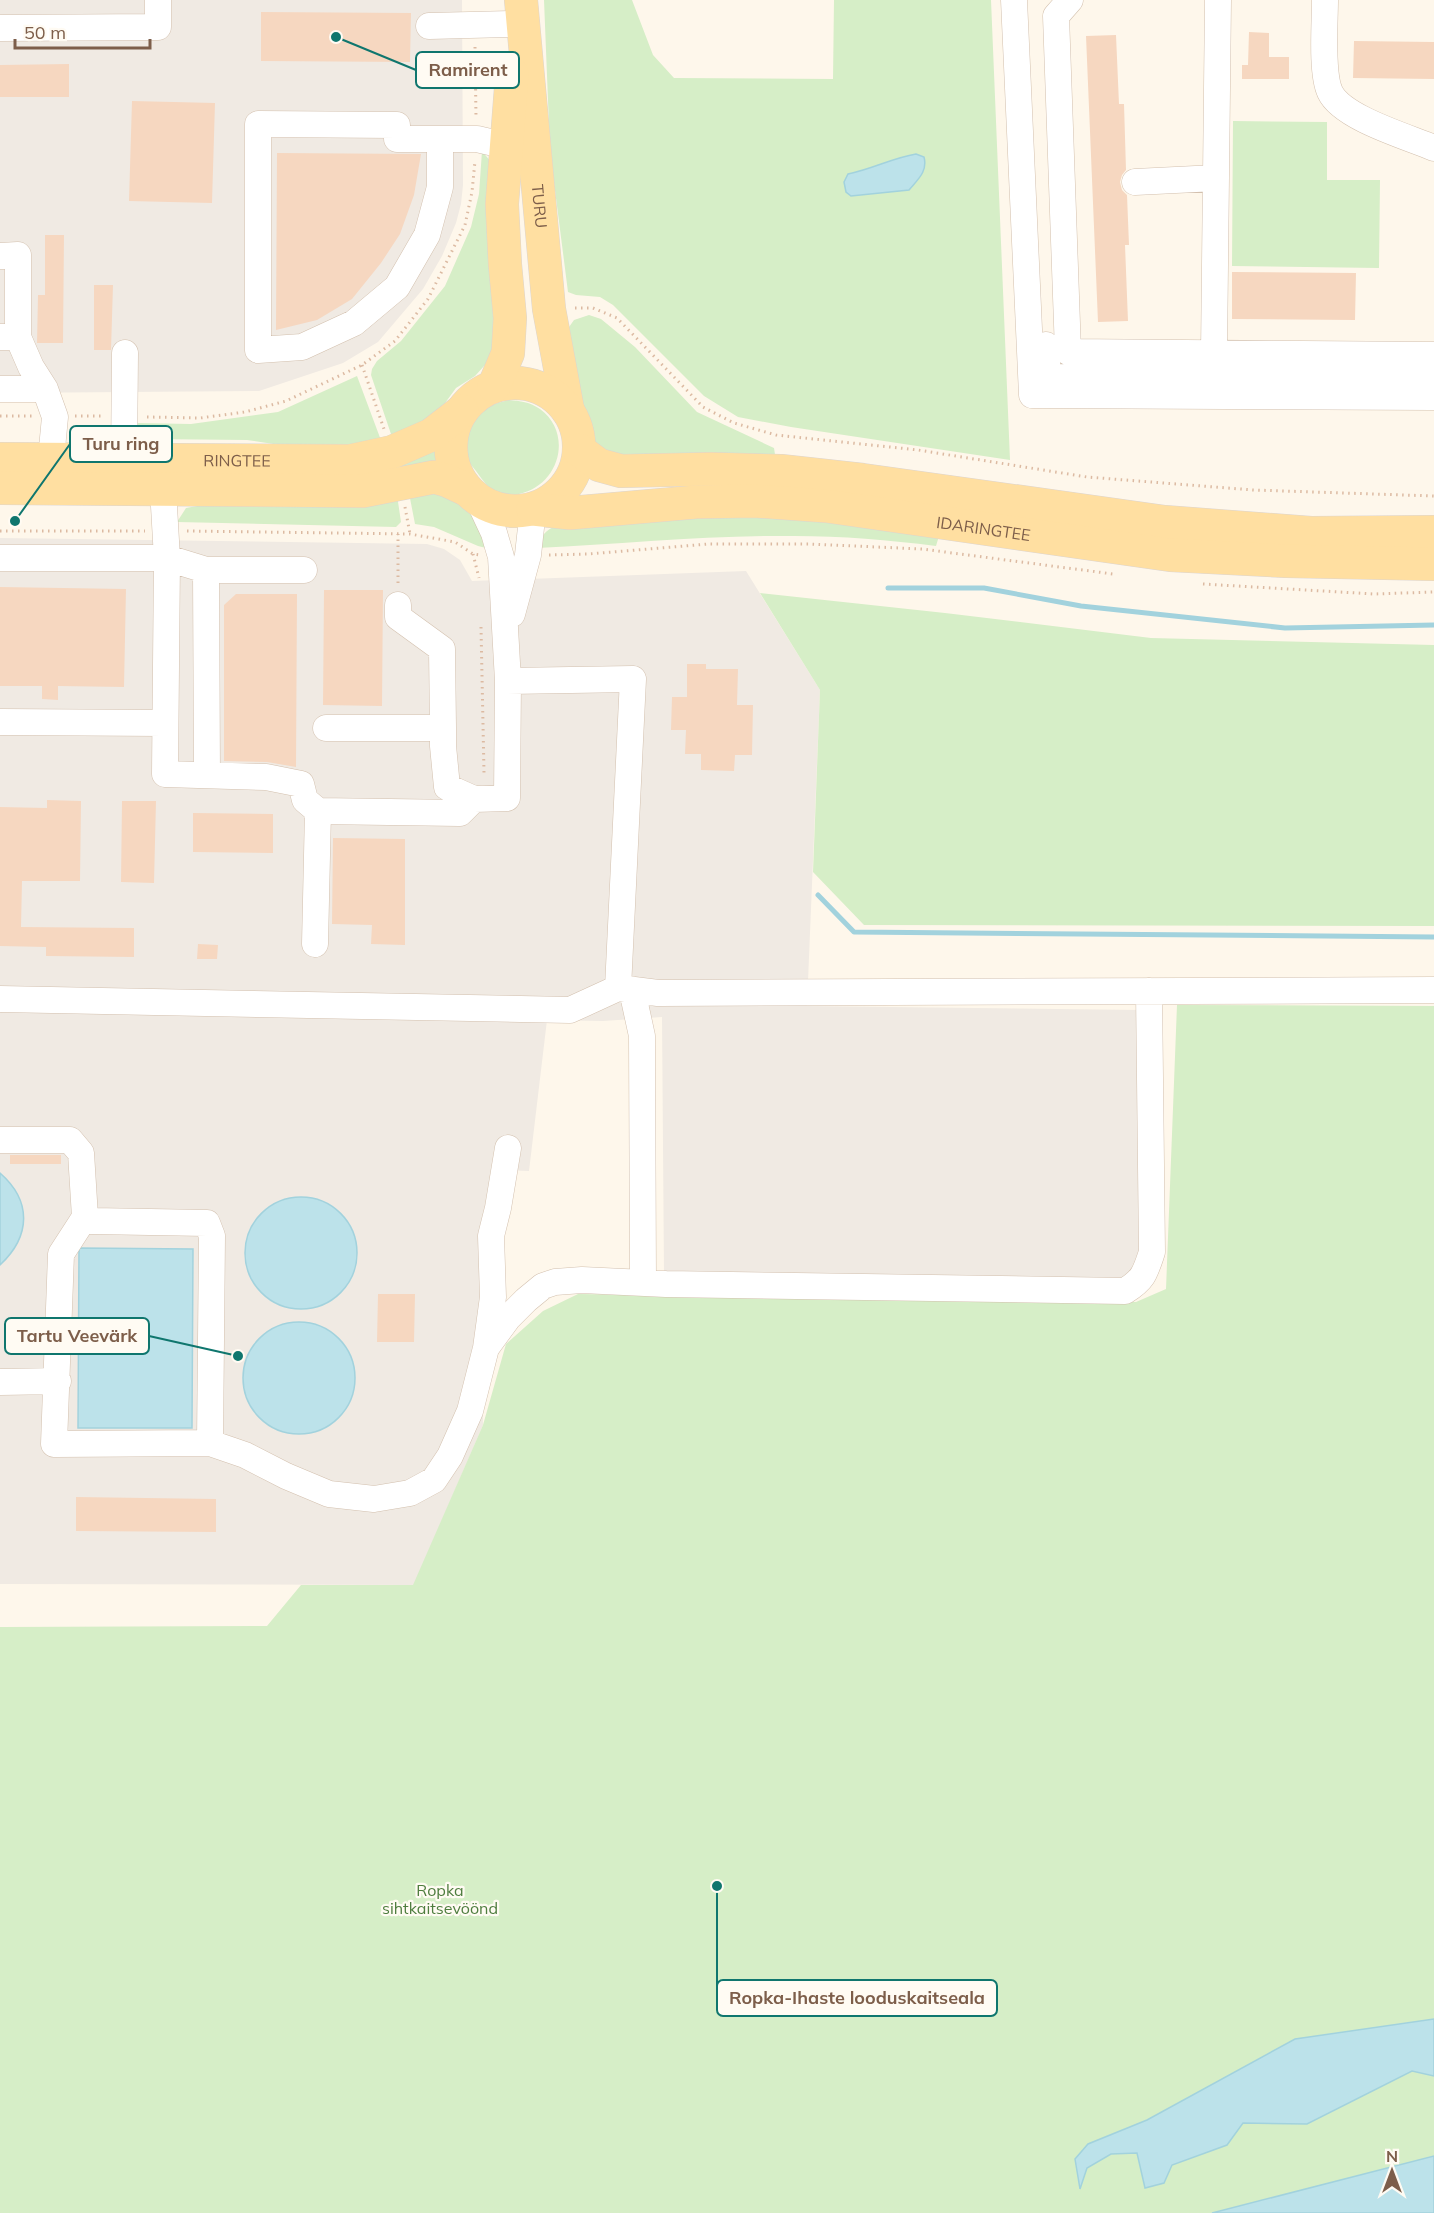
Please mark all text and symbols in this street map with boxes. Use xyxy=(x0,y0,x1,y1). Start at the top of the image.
scale bar xyxy=(15,12,150,50)
text: 50 m xyxy=(24,21,66,44)
callout: Ramirent xyxy=(416,52,519,88)
text: Ramirent xyxy=(428,58,508,81)
street label: TURU xyxy=(528,183,552,229)
callout: Turu ring xyxy=(70,426,172,462)
text: Turu ring xyxy=(82,432,160,455)
street label: RINGTEE xyxy=(203,450,271,471)
street label: IDARINGTEE xyxy=(935,512,1032,545)
callout: Tartu Veevärk xyxy=(5,1318,149,1354)
text: Tartu Veevärk xyxy=(17,1324,138,1347)
park label: Ropka sihtkaitsevöönd xyxy=(382,1880,498,1918)
callout: Ropka-Ihaste looduskaitseala xyxy=(717,1980,997,2016)
text: Ropka-Ihaste looduskaitseala xyxy=(729,1986,985,2009)
north arrow xyxy=(1362,2141,1422,2201)
text: N xyxy=(1386,2146,1398,2166)

